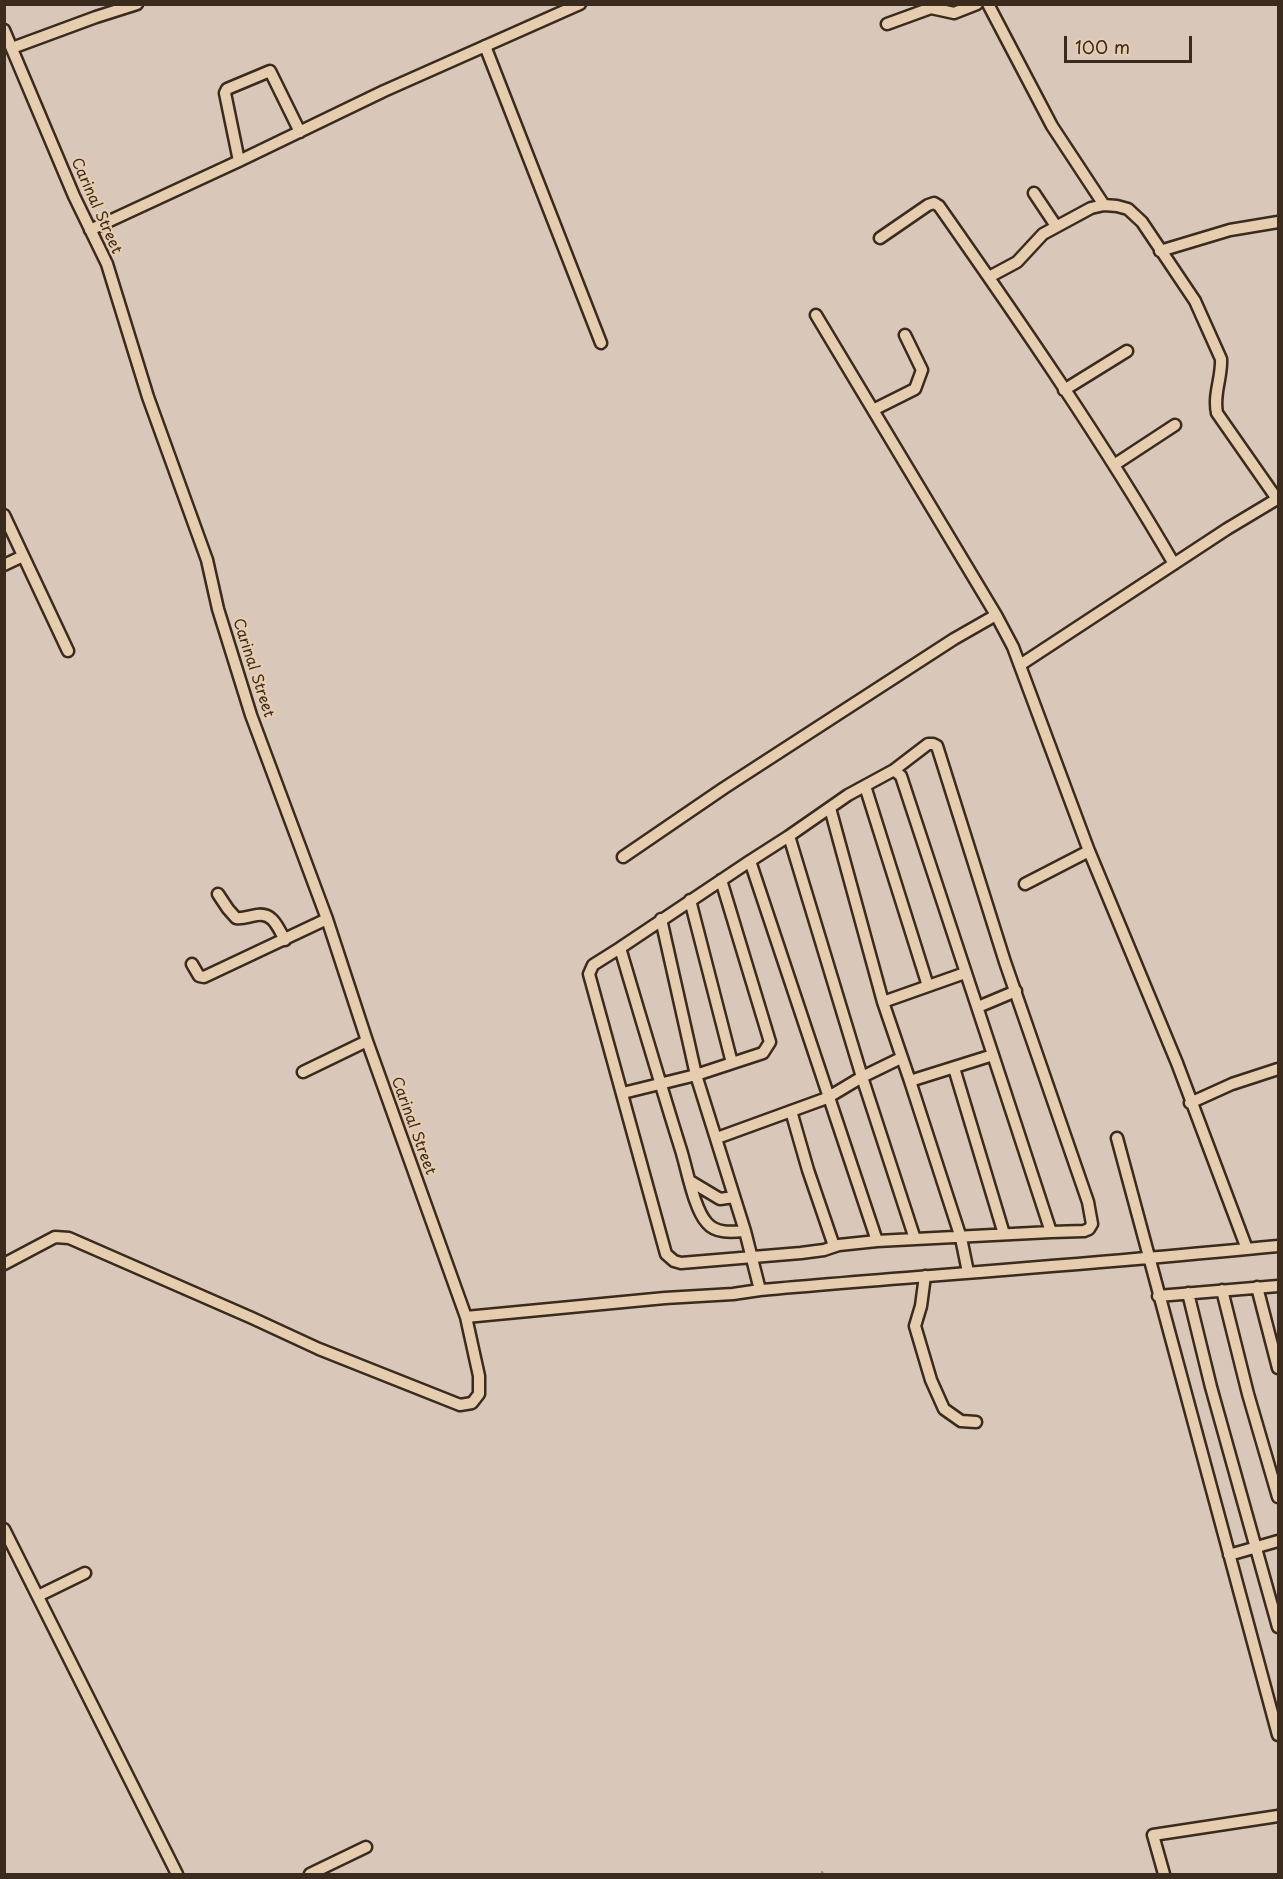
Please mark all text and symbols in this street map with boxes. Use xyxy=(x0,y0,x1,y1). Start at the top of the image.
scale bar xyxy=(1067,24,1194,62)
text: 100 m xyxy=(1075,33,1130,60)
street label: Carinal Street xyxy=(67,155,125,257)
street label: Carinal Street xyxy=(229,616,277,720)
street label: Carinal Street xyxy=(387,1075,439,1177)

